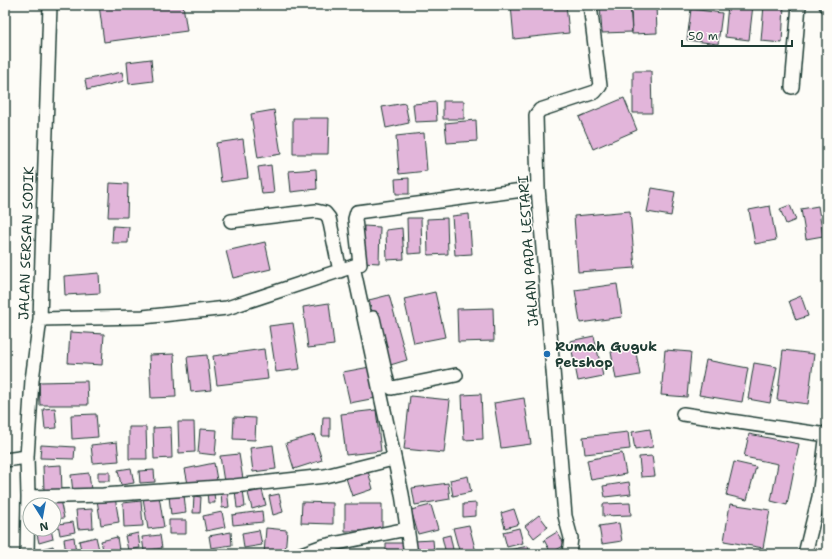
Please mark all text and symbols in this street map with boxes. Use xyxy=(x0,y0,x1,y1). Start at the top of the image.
scale bar xyxy=(682,22,792,48)
text: 50 m xyxy=(688,28,718,44)
street label: JALAN SERSAN SODIK xyxy=(14,166,38,320)
street label: JALAN PADA LESTARI xyxy=(514,175,542,327)
place label: Rumah Guguk Petshop xyxy=(555,337,657,371)
marker: Rumah Guguk Petshop xyxy=(542,349,552,359)
north arrow xyxy=(22,497,62,537)
text: N xyxy=(38,518,50,535)

